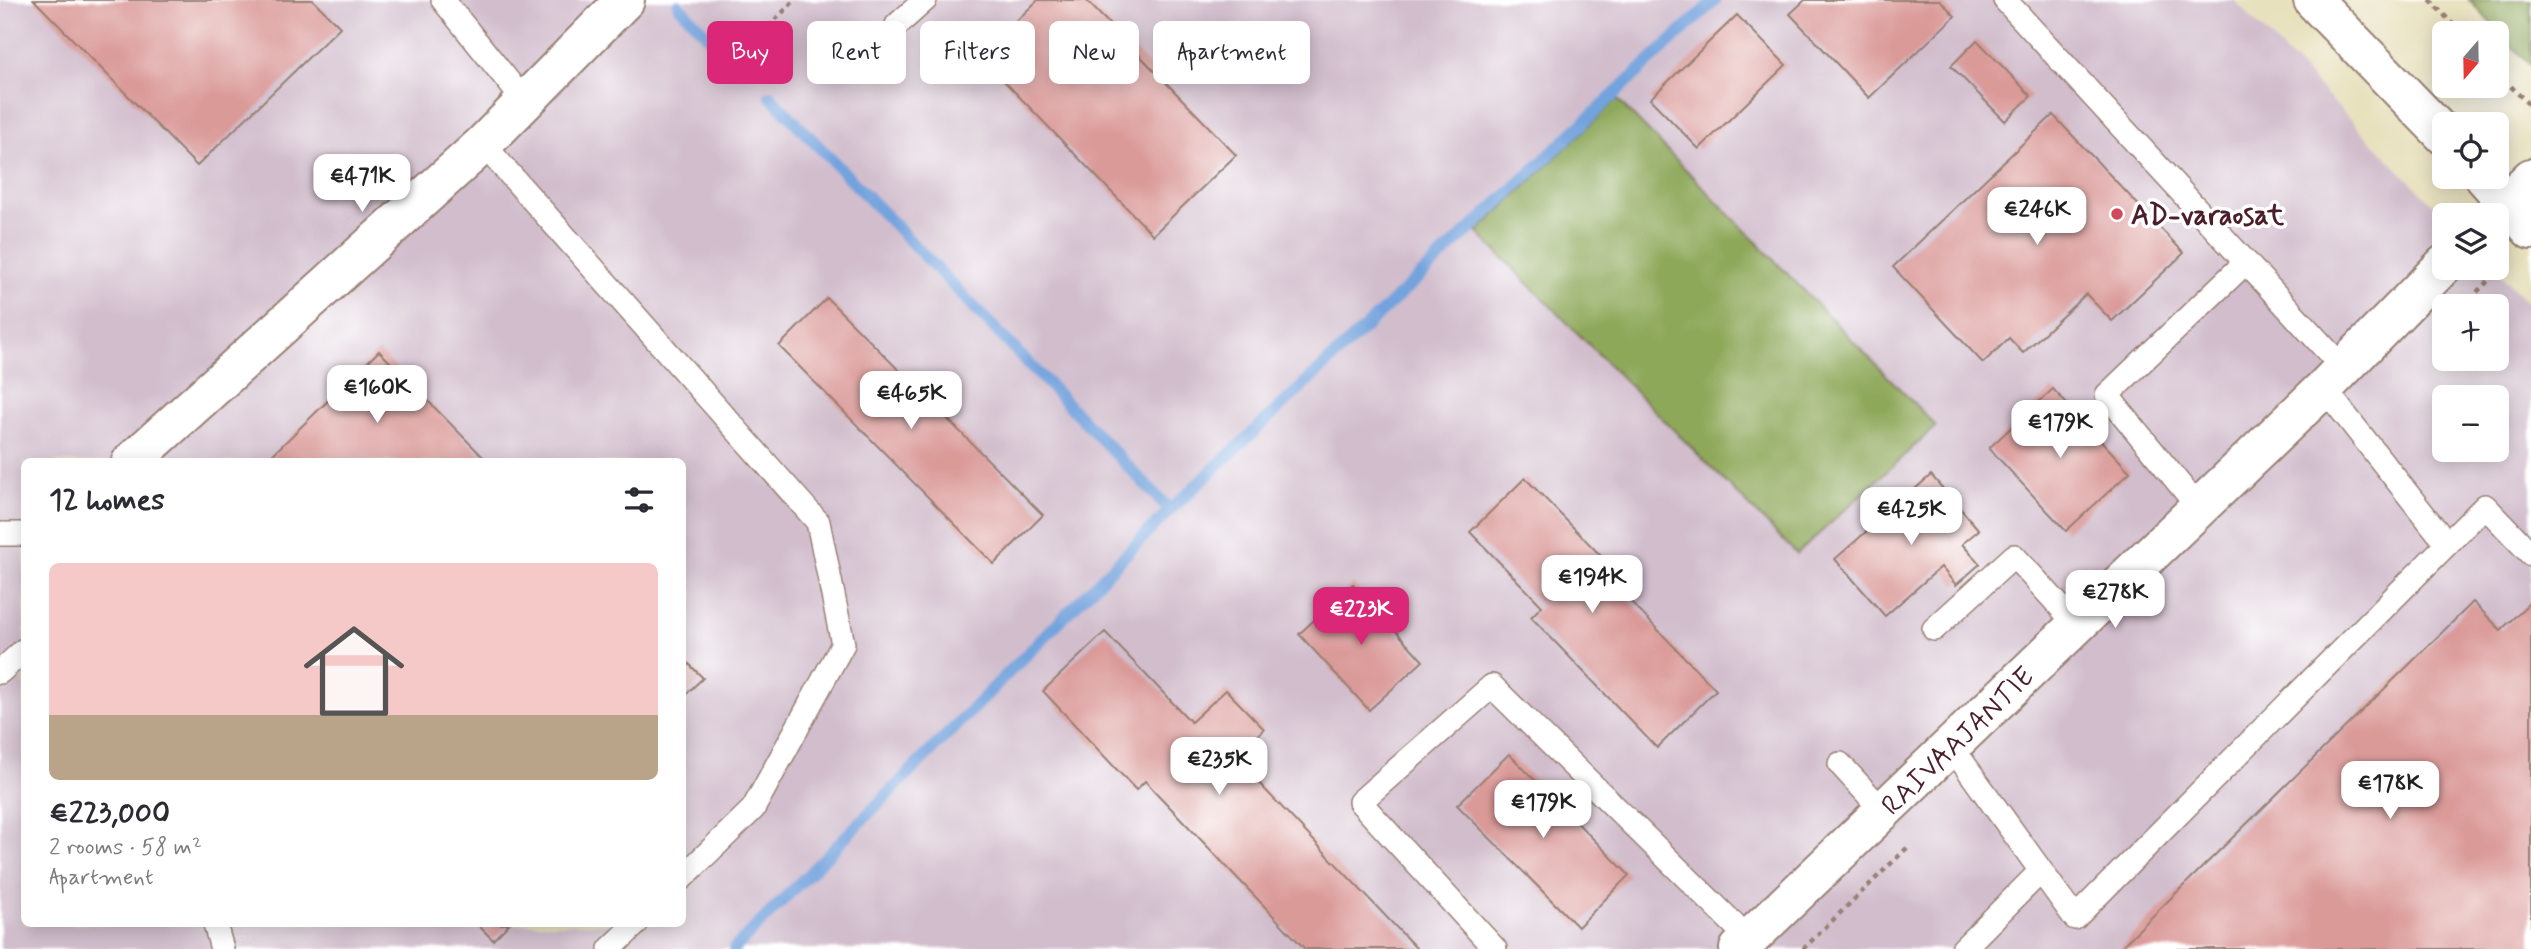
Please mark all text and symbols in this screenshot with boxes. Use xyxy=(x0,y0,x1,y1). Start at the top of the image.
chip: Buy xyxy=(707,21,793,84)
chip: Rent xyxy=(807,21,906,84)
chip: Filters xyxy=(920,21,1035,84)
chip: New xyxy=(1049,21,1139,84)
chip: Apartment xyxy=(1153,21,1310,84)
north arrow xyxy=(2432,21,2510,98)
map controls xyxy=(2432,21,2509,462)
button: locate xyxy=(2432,112,2509,189)
pin: €471K xyxy=(313,154,411,214)
text: €471K xyxy=(329,162,395,192)
pin: €246K xyxy=(1988,188,2086,247)
text: €246K xyxy=(2003,195,2071,225)
place label: AD-varaosat xyxy=(2131,198,2285,235)
button: layers xyxy=(2432,203,2509,280)
marker: AD-varaosat xyxy=(2109,206,2125,222)
button: + xyxy=(2432,294,2509,371)
pin: €160K xyxy=(328,366,426,425)
pin: €465K xyxy=(862,372,960,431)
text: €160K xyxy=(343,373,411,403)
text: €465K xyxy=(876,379,946,409)
button: − xyxy=(2432,385,2509,462)
pin: €179K xyxy=(2011,400,2109,460)
text: €179K xyxy=(2027,408,2093,438)
text: 12 homes xyxy=(49,481,165,520)
icon: filters xyxy=(620,481,658,519)
pin: €425K xyxy=(1862,488,1960,547)
text: €425K xyxy=(1876,495,1946,525)
pin: €194K xyxy=(1543,556,1641,615)
text: €194K xyxy=(1558,563,1626,593)
pin: €278K xyxy=(2066,570,2164,630)
text: €278K xyxy=(2082,578,2148,608)
pin: €223K xyxy=(1312,588,1410,647)
text: €223K xyxy=(1329,595,1393,625)
icon: home xyxy=(291,608,417,734)
street label: RAIVAAJANTIE xyxy=(1874,659,2043,824)
pin: €235K xyxy=(1170,738,1268,797)
text: €235K xyxy=(1186,745,1252,775)
pin: €178K xyxy=(2341,762,2439,821)
text: €178K xyxy=(2357,769,2423,799)
pin: €179K xyxy=(1494,780,1592,840)
text: €179K xyxy=(1510,788,1576,818)
text: €223,000 xyxy=(49,794,170,833)
text: 2 rooms · 58 m² xyxy=(49,833,202,863)
text: Apartment xyxy=(49,863,154,893)

